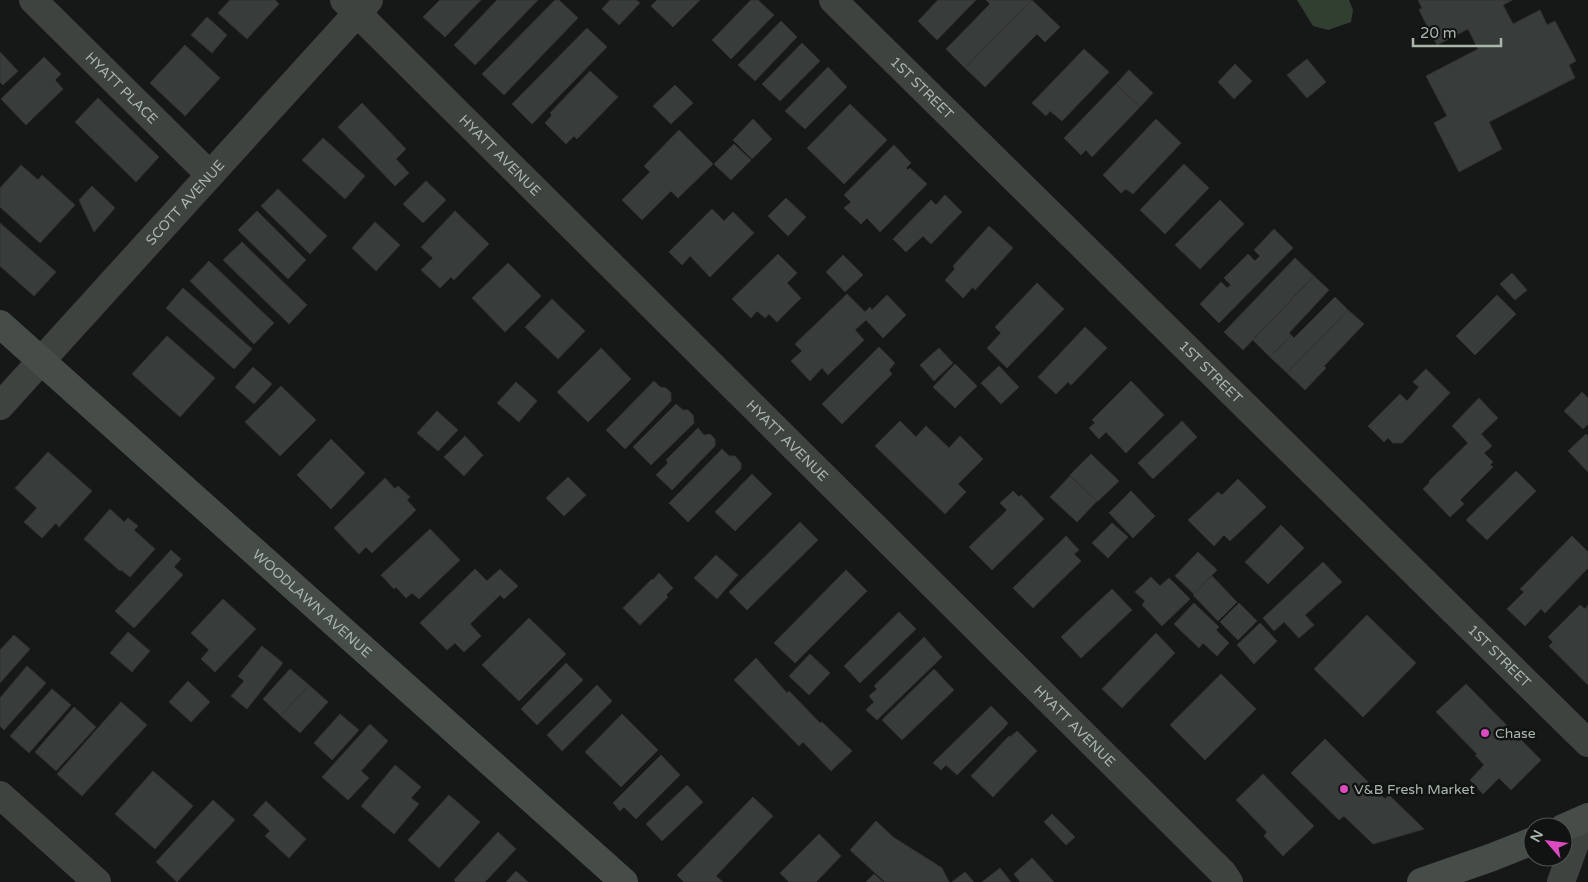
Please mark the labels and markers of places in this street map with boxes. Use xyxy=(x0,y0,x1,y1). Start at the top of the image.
place label: Chase xyxy=(1495,725,1536,742)
marker: Chase xyxy=(1479,727,1491,739)
place label: V&B Fresh Market xyxy=(1354,781,1475,798)
marker: V&B Fresh Market xyxy=(1338,783,1350,795)

